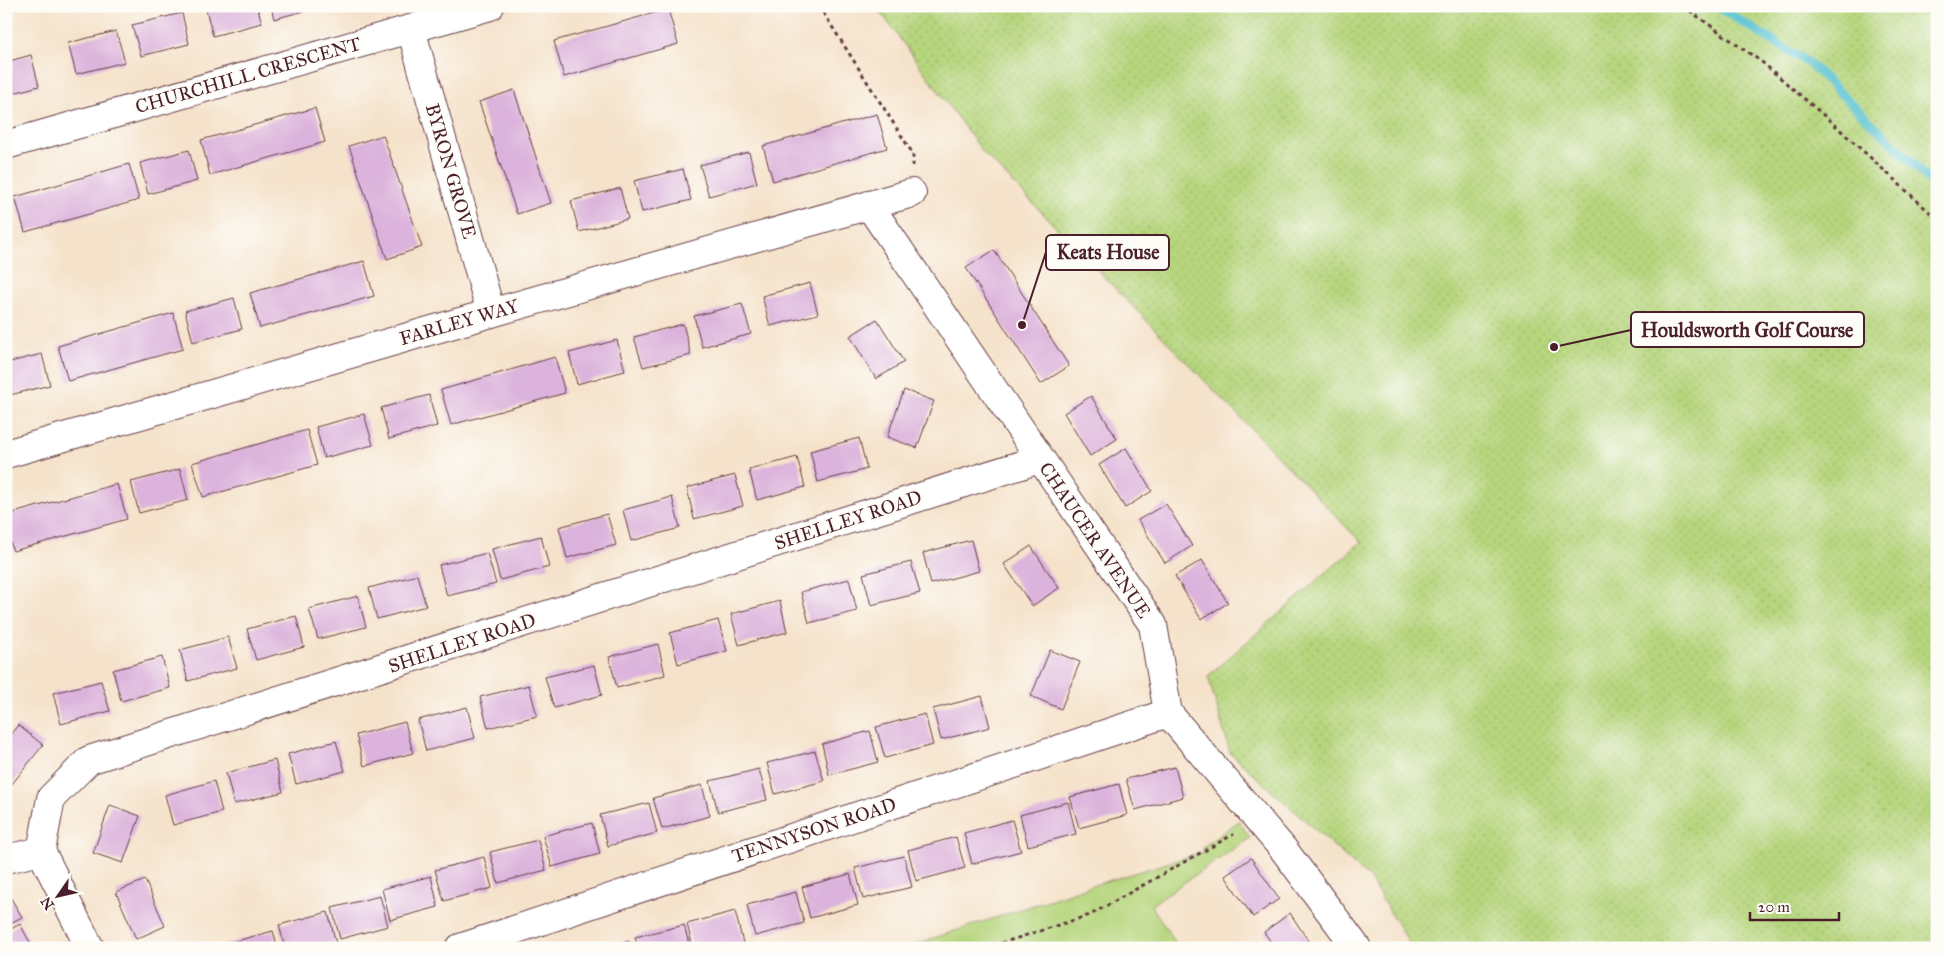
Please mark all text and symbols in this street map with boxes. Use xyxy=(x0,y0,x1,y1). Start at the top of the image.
street label: CHURCHILL CRESCENT xyxy=(133,32,363,118)
street label: BYRON GROVE xyxy=(421,101,481,242)
callout: Keats House xyxy=(1046,235,1169,270)
text: Keats House xyxy=(1057,240,1160,264)
street label: FARLEY WAY xyxy=(397,294,522,350)
callout: Houldsworth Golf Course xyxy=(1631,312,1864,347)
text: Houldsworth Golf Course xyxy=(1641,318,1854,342)
street label: CHAUCER AVENUE xyxy=(1034,458,1156,623)
street label: SHELLEY ROAD xyxy=(771,485,925,555)
street label: SHELLEY ROAD xyxy=(385,608,539,678)
street label: TENNYSON ROAD xyxy=(729,793,899,867)
north arrow xyxy=(32,872,82,922)
scale bar xyxy=(1750,889,1839,921)
text: N xyxy=(37,893,58,913)
text: 20 m xyxy=(1758,898,1790,916)

